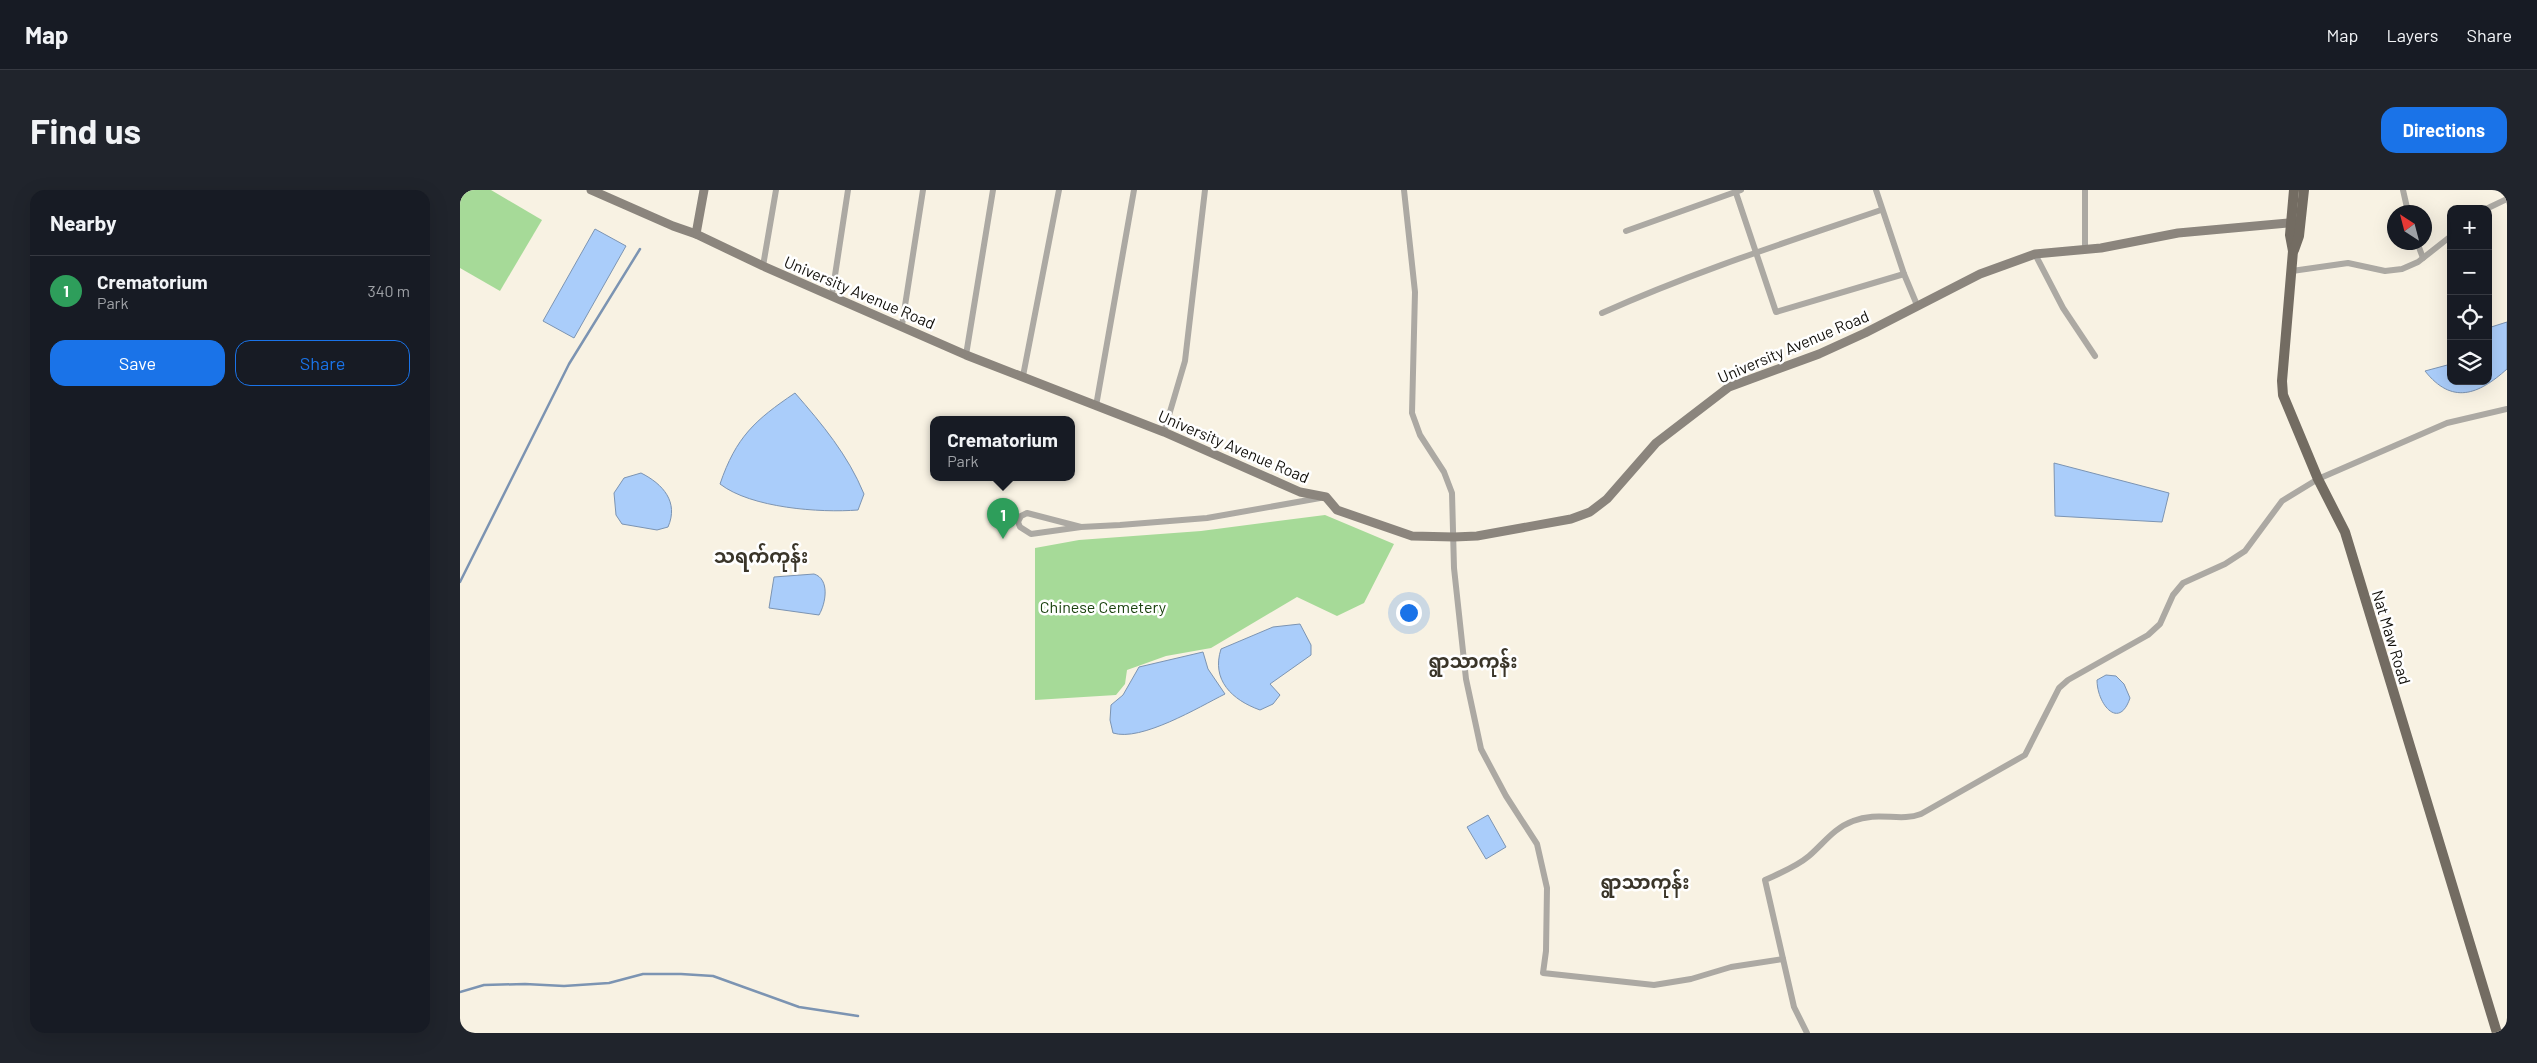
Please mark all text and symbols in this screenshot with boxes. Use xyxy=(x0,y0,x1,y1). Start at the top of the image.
text: Map xyxy=(25,20,68,49)
text: Map xyxy=(2326,24,2358,46)
text: Layers xyxy=(2386,24,2439,46)
text: Share xyxy=(2467,24,2512,46)
button: Directions xyxy=(2381,107,2507,153)
text: Find us xyxy=(30,109,141,151)
north arrow xyxy=(2387,205,2432,250)
map controls xyxy=(2447,205,2492,385)
button: + xyxy=(2447,205,2492,250)
text: Nearby xyxy=(50,210,116,235)
button: − xyxy=(2447,250,2492,295)
street label: University Avenue Road xyxy=(782,252,938,332)
text: Crematorium xyxy=(97,270,208,293)
text: 1 xyxy=(63,281,69,300)
text: 340 m xyxy=(367,281,410,300)
text: Park xyxy=(97,293,128,312)
button: locate xyxy=(2447,295,2492,340)
street label: University Avenue Road xyxy=(1715,306,1871,386)
button: Save xyxy=(50,340,225,386)
button: Share xyxy=(235,340,410,386)
button: layers xyxy=(2447,340,2492,385)
street label: University Avenue Road xyxy=(1156,406,1312,486)
popup xyxy=(930,416,1075,481)
text: Crematorium xyxy=(947,428,1058,451)
text: Park xyxy=(947,451,979,470)
pin: 1 xyxy=(987,498,1019,539)
district label: သရက်ကုန်း xyxy=(714,543,808,572)
street label: Nat Maw Road xyxy=(2369,588,2415,686)
park label: Chinese Cemetery xyxy=(1040,597,1167,616)
your location xyxy=(1396,600,1422,626)
district label: ရွာသာကုန်း xyxy=(1429,648,1517,677)
district label: ရွာသာကုန်း xyxy=(1601,869,1689,898)

